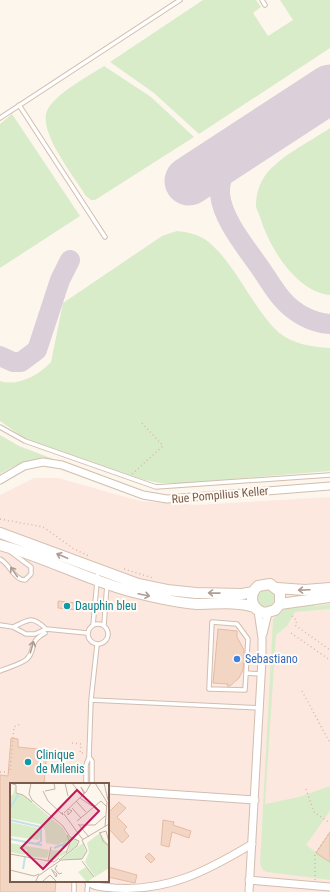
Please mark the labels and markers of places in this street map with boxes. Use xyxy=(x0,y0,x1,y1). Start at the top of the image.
place label: Dauphin bleu xyxy=(75,599,137,613)
marker: Dauphin bleu xyxy=(62,601,72,611)
place label: Sebastiano xyxy=(245,652,298,666)
marker: Sebastiano xyxy=(232,654,242,664)
place label: Clinique de Milenis xyxy=(36,748,85,776)
marker: Clinique de Milenis xyxy=(23,757,33,767)

